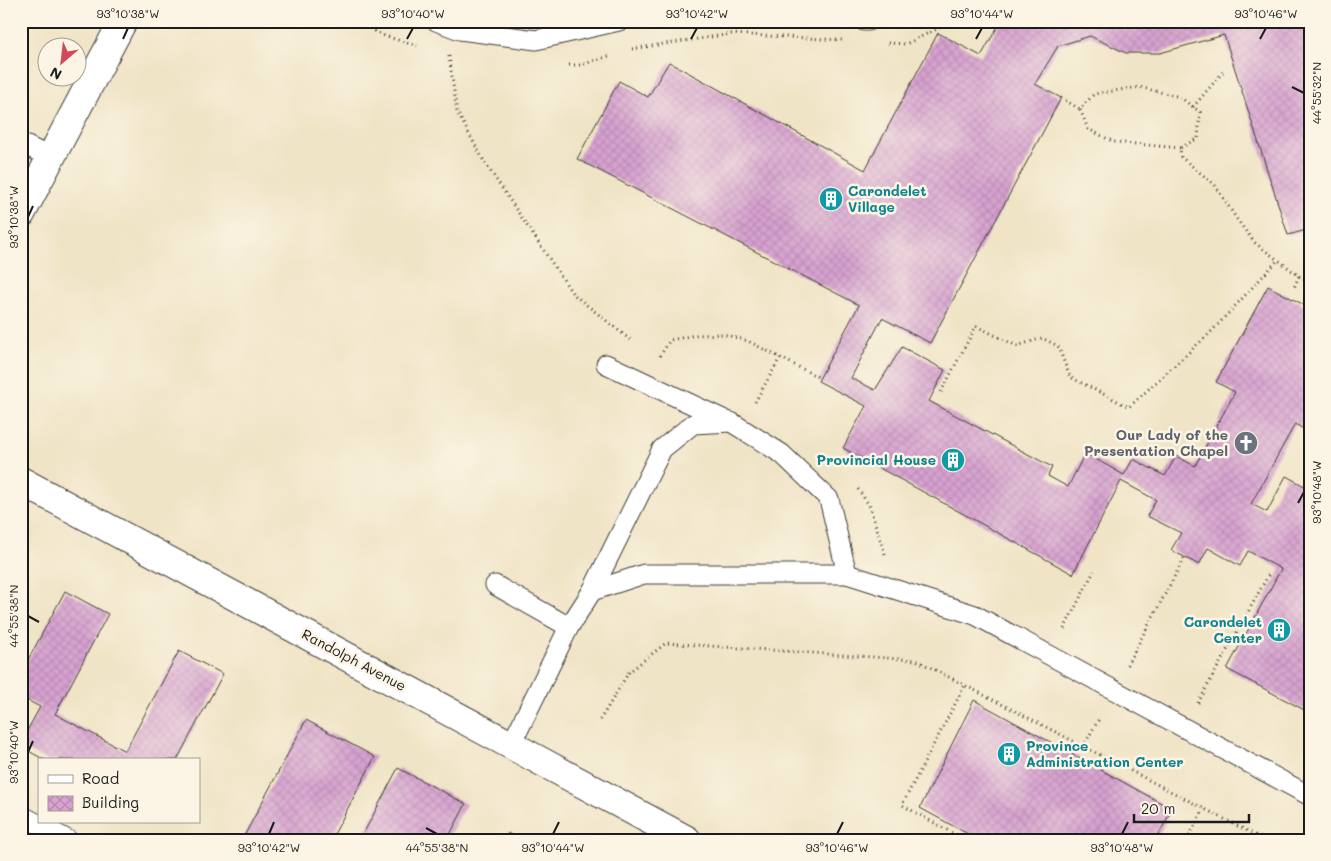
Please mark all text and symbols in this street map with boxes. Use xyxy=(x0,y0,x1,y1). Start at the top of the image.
text: 93°10'38"W xyxy=(96,5,160,21)
text: 93°10'40"W xyxy=(381,5,445,21)
text: 93°10'42"W xyxy=(666,5,728,21)
text: 93°10'44"W xyxy=(950,5,1014,21)
text: 93°10'46"W xyxy=(1234,5,1298,21)
north arrow xyxy=(38,38,88,88)
text: 44°55'32"N xyxy=(1308,62,1324,124)
text: N xyxy=(47,63,65,85)
place label: Carondelet Village xyxy=(848,181,926,216)
text: 93°10'38"W xyxy=(5,185,21,249)
building icon: Carondelet Village xyxy=(818,186,844,212)
place label: Our Lady of the Presentation Chapel xyxy=(1084,425,1228,460)
church icon: Our Lady of the Presentation Chapel xyxy=(1233,430,1259,456)
building icon: Provincial House xyxy=(940,447,966,473)
place label: Provincial House xyxy=(817,450,936,469)
text: 93°10'48"W xyxy=(1308,460,1324,524)
text: 44°55'38"N xyxy=(5,585,21,647)
place label: Carondelet Center xyxy=(1184,612,1262,647)
building icon: Carondelet Center xyxy=(1266,617,1292,643)
street label: Randolph Avenue xyxy=(299,624,410,695)
text: 93°10'40"W xyxy=(5,720,21,784)
place label: Province Administration Center xyxy=(1026,736,1184,771)
building icon: Province Administration Center xyxy=(996,741,1022,767)
legend xyxy=(38,758,200,824)
text: Road xyxy=(82,768,119,788)
scale bar xyxy=(1134,791,1248,823)
text: Building xyxy=(82,792,139,812)
text: 20 m xyxy=(1141,798,1175,818)
text: 93°10'42"W xyxy=(238,839,300,855)
text: 44°55'38"N xyxy=(406,839,468,855)
text: 93°10'44"W xyxy=(521,839,585,855)
text: 93°10'46"W xyxy=(805,839,869,855)
text: 93°10'48"W xyxy=(1090,839,1154,855)

